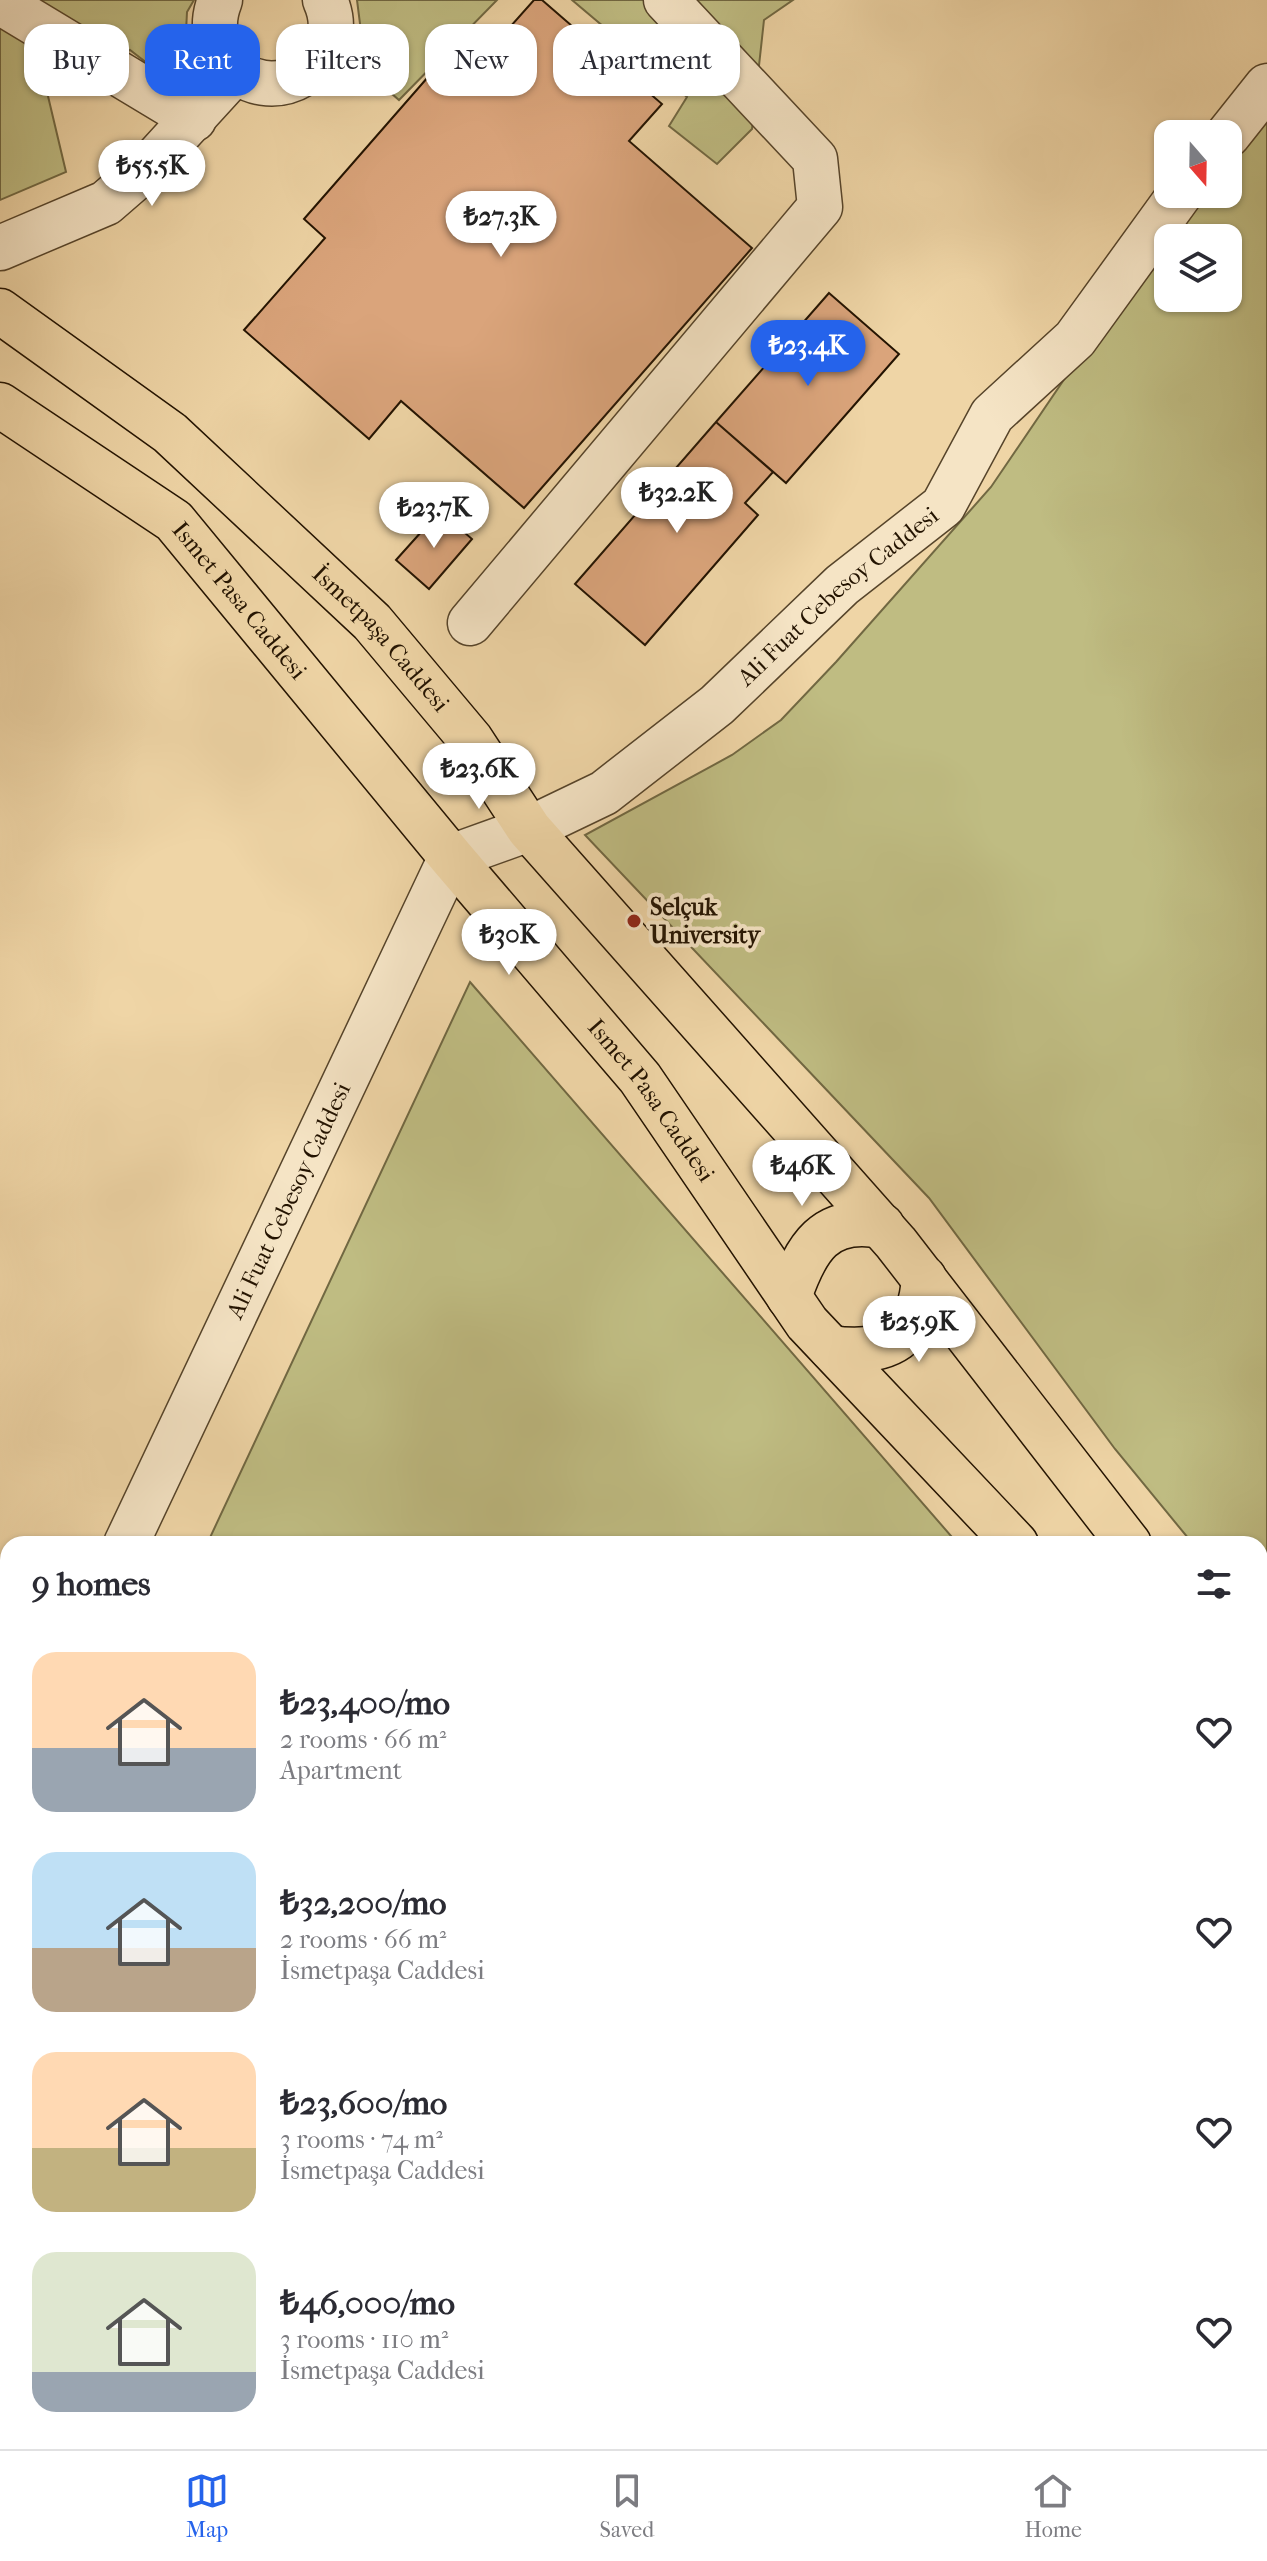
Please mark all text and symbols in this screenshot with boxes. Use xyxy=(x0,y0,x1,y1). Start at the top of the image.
chip: Buy xyxy=(24,24,129,96)
chip: Rent xyxy=(145,24,260,96)
chip: Filters xyxy=(276,24,409,96)
chip: New xyxy=(425,24,537,96)
chip: Apartment xyxy=(553,24,740,96)
north arrow xyxy=(1154,120,1242,208)
map controls xyxy=(1154,120,1242,312)
pin: ₺55.5K xyxy=(87,140,217,208)
text: ₺55.5K xyxy=(116,150,188,181)
pin: ₺27.3K xyxy=(436,191,566,259)
text: ₺27.3K xyxy=(464,201,538,232)
button: layers xyxy=(1154,224,1242,312)
pin: ₺23.4K xyxy=(743,320,873,388)
text: ₺23.4K xyxy=(769,330,847,361)
pin: ₺32.2K xyxy=(612,467,742,535)
text: ₺32.2K xyxy=(639,477,715,508)
pin: ₺23.7K xyxy=(369,482,499,550)
text: ₺23.7K xyxy=(397,492,471,523)
street label: Ali Fuat Cebesoy Caddesi xyxy=(731,501,944,692)
street label: Ismet Pasa Caddesi xyxy=(166,516,312,685)
street label: İsmetpaşa Caddesi xyxy=(307,559,455,717)
pin: ₺23.6K xyxy=(414,743,544,811)
text: ₺23.6K xyxy=(441,753,517,784)
place label: Selçuk University xyxy=(649,893,761,949)
pin: ₺30K xyxy=(462,909,556,977)
marker: Selçuk University xyxy=(625,912,643,930)
text: ₺30K xyxy=(480,919,538,950)
street label: Ismet Pasa Caddesi xyxy=(582,1013,720,1187)
street label: Ali Fuat Cebesoy Caddesi xyxy=(220,1078,356,1324)
pin: ₺46K xyxy=(755,1140,849,1208)
text: ₺46K xyxy=(770,1150,834,1181)
pin: ₺25.9K xyxy=(854,1296,984,1364)
text: ₺25.9K xyxy=(881,1306,957,1337)
icon: filters xyxy=(1192,1562,1236,1606)
text: 9 homes xyxy=(32,1564,151,1604)
text: ₺23,400/mo xyxy=(280,1683,450,1723)
icon: home xyxy=(96,1684,192,1780)
icon: heart xyxy=(1192,1710,1236,1754)
text: 2 rooms · 66 m² xyxy=(280,1724,446,1755)
text: Apartment xyxy=(280,1755,402,1786)
text: ₺32,200/mo xyxy=(280,1883,447,1923)
icon: home xyxy=(96,1884,192,1980)
icon: heart xyxy=(1192,1910,1236,1954)
text: 2 rooms · 66 m² xyxy=(280,1924,446,1955)
text: İsmetpaşa Caddesi xyxy=(280,1955,485,1986)
text: ₺23,600/mo xyxy=(280,2083,447,2123)
icon: home xyxy=(96,2084,192,2180)
icon: heart xyxy=(1192,2110,1236,2154)
text: 3 rooms · 74 m² xyxy=(280,2124,443,2155)
text: İsmetpaşa Caddesi xyxy=(280,2155,485,2186)
text: ₺46,000/mo xyxy=(280,2283,455,2323)
icon: home xyxy=(96,2284,192,2380)
icon: heart xyxy=(1192,2310,1236,2354)
text: 3 rooms · 110 m² xyxy=(280,2324,448,2355)
text: İsmetpaşa Caddesi xyxy=(280,2355,485,2386)
tab: Map xyxy=(185,2469,229,2543)
tab: Saved xyxy=(600,2469,654,2543)
tab: Home xyxy=(1025,2469,1082,2543)

